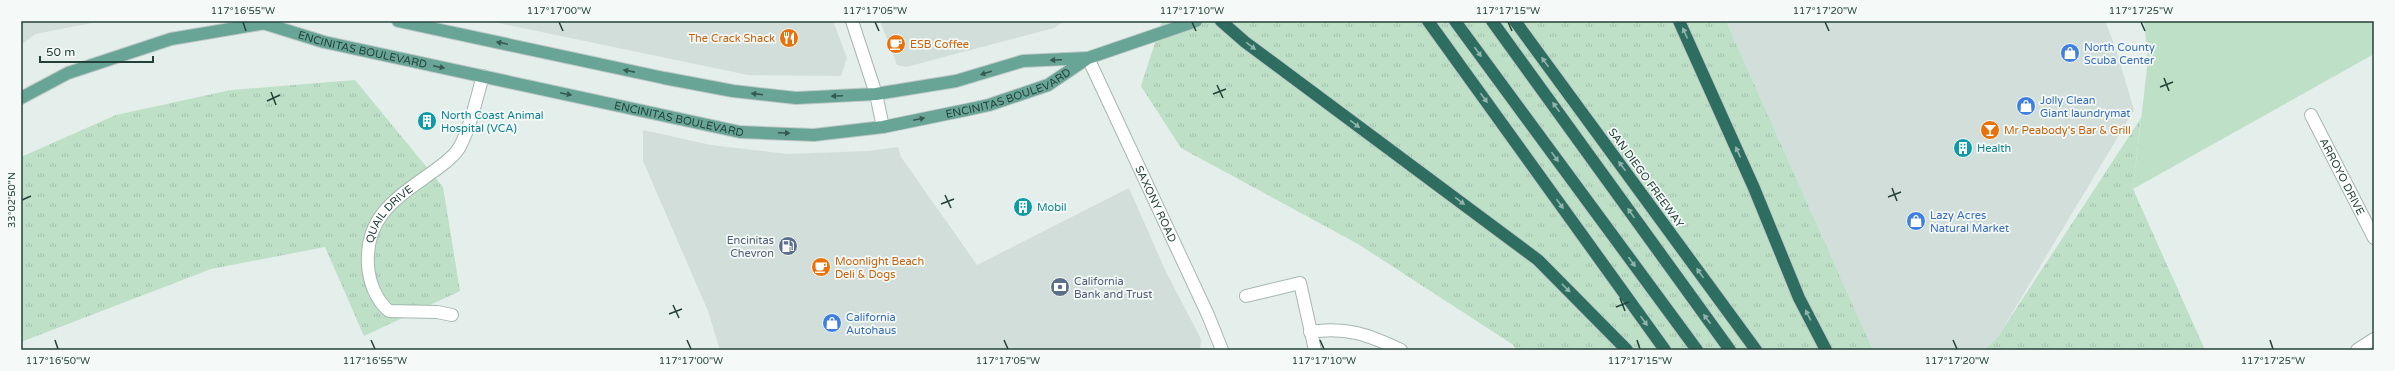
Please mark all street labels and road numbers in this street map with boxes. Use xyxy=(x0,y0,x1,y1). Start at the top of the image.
street label: ENCINITAS BOULEVARD xyxy=(296,28,428,71)
street label: ENCINITAS BOULEVARD xyxy=(944,65,1073,121)
street label: ENCINITAS BOULEVARD xyxy=(613,98,745,139)
street label: SAN DIEGO FREEWAY xyxy=(1606,126,1686,230)
street label: ARROYO DRIVE xyxy=(2317,136,2368,217)
street label: SAXONY ROAD xyxy=(1133,163,1180,244)
street label: QUAIL DRIVE xyxy=(363,182,415,244)

